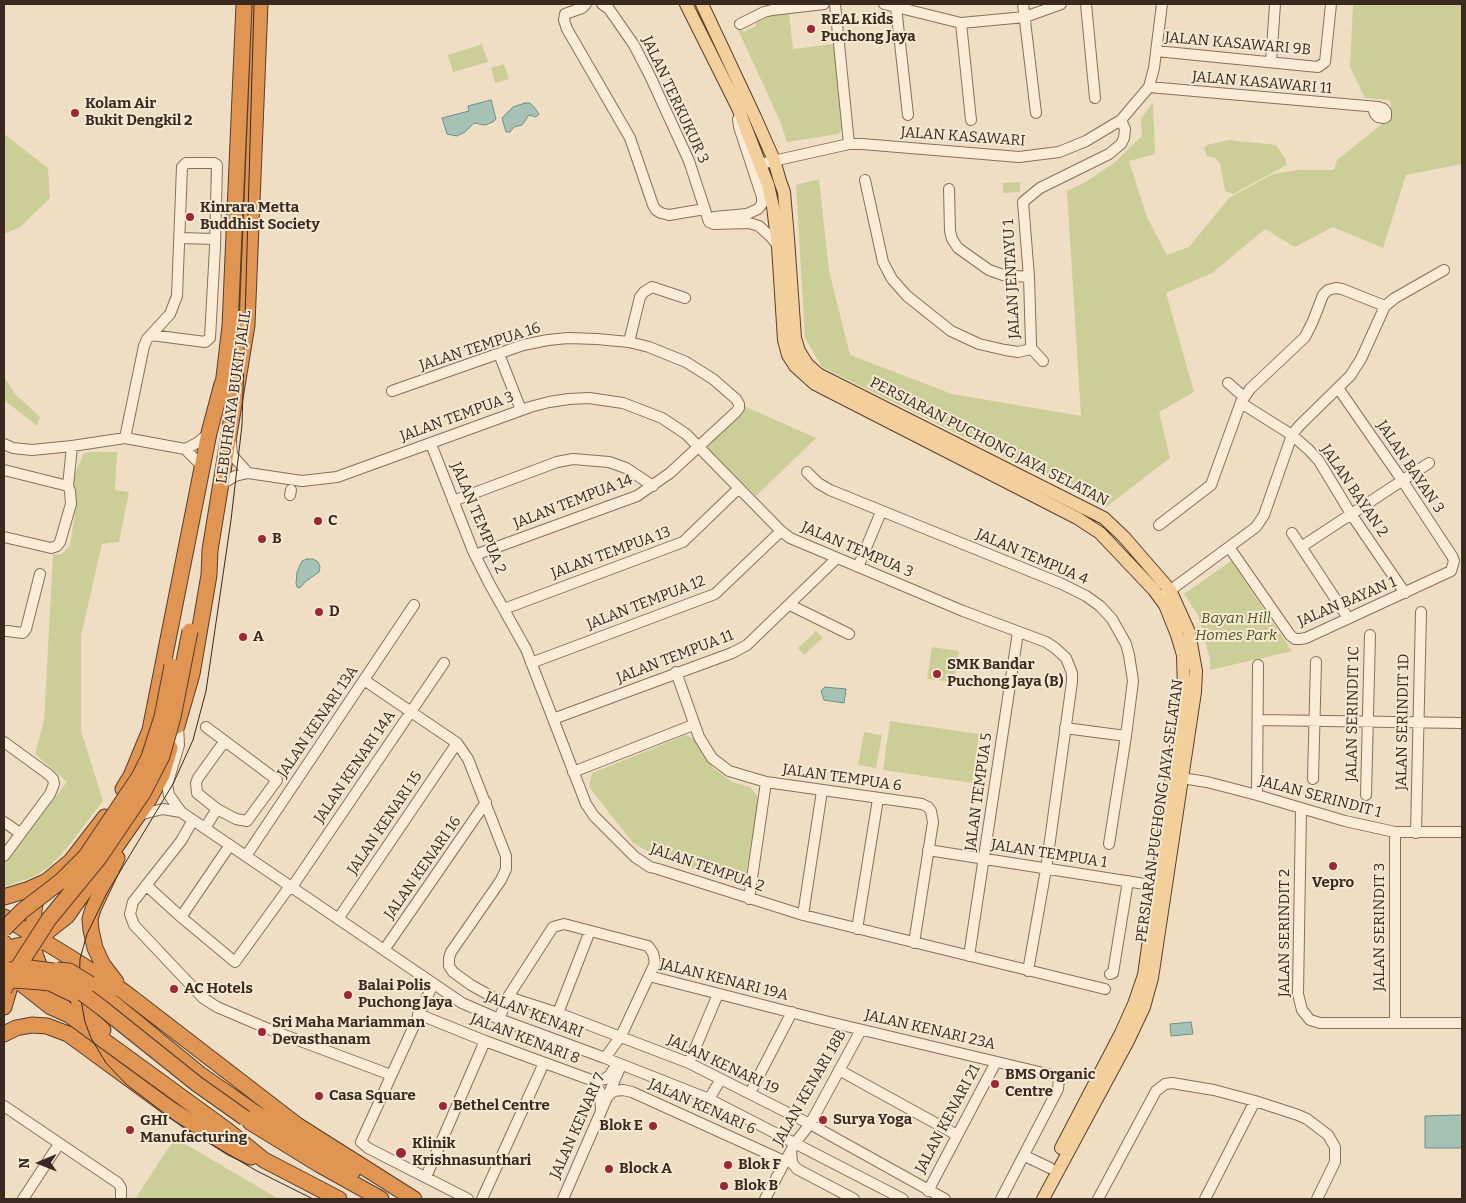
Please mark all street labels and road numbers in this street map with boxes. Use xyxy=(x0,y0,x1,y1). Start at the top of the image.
street label: JALAN KASAWARI 9B xyxy=(1164,29,1312,59)
street label: JALAN TERKUKUR 3 xyxy=(638,33,712,167)
street label: JALAN KASAWARI 11 xyxy=(1191,68,1333,98)
street label: JALAN KASAWARI xyxy=(900,124,1026,150)
street label: JALAN JENTAYU 1 xyxy=(1000,219,1024,339)
street label: LEBUHRAYA BUKIT JALIL xyxy=(213,309,255,485)
street label: JALAN TEMPUA 16 xyxy=(417,319,543,375)
street label: PERSIARAN PUCHONG JAYA SELATAN xyxy=(867,374,1111,510)
street label: JALAN TEMPUA 3 xyxy=(398,388,516,446)
street label: JALAN BAYAN 3 xyxy=(1372,417,1448,517)
street label: JALAN BAYAN 2 xyxy=(1317,441,1391,541)
street label: JALAN TEMPUA 2 xyxy=(446,460,510,576)
street label: JALAN TEMPUA 14 xyxy=(511,471,635,533)
street label: JALAN TEMPUA 3 xyxy=(798,518,916,582)
street label: JALAN TEMPUA 13 xyxy=(549,523,673,583)
street label: JALAN TEMPUA 4 xyxy=(973,525,1091,589)
street label: JALAN TEMPUA 12 xyxy=(584,572,708,634)
street label: JALAN BAYAN 1 xyxy=(1295,573,1399,631)
street label: JALAN TEMPUA 11 xyxy=(614,626,736,688)
street label: JALAN SERINDIT 1C xyxy=(1343,646,1363,782)
street label: JALAN SERINDIT 1D xyxy=(1393,653,1413,791)
street label: JALAN KENARI 13A xyxy=(274,663,362,781)
street label: PERSIARAN PUCHONG JAYA SELATAN xyxy=(1133,678,1187,944)
street label: JALAN KENARI 14A xyxy=(311,707,399,827)
street label: JALAN TEMPUA 5 xyxy=(962,732,996,852)
street label: JALAN TEMPUA 6 xyxy=(781,761,903,795)
street label: JALAN KENARI 15 xyxy=(344,768,426,878)
street label: JALAN SERINDIT 1 xyxy=(1257,772,1383,822)
street label: JALAN KENARI 16 xyxy=(381,813,465,923)
street label: JALAN TEMPUA 1 xyxy=(990,836,1108,872)
street label: JALAN TEMPUA 2 xyxy=(648,840,766,896)
street label: JALAN SERINDIT 3 xyxy=(1371,863,1389,991)
street label: JALAN SERINDIT 2 xyxy=(1276,869,1294,997)
street label: JALAN KENARI 19A xyxy=(658,955,790,1005)
street label: JALAN KENARI xyxy=(482,988,586,1042)
street label: JALAN KENARI 23A xyxy=(863,1006,997,1054)
street label: JALAN KENARI 8 xyxy=(468,1010,582,1068)
street label: JALAN KENARI 18B xyxy=(769,1027,851,1149)
street label: JALAN KENARI 19 xyxy=(664,1031,782,1099)
street label: JALAN KENARI 21 xyxy=(912,1061,984,1177)
street label: JALAN KENARI 7 xyxy=(547,1070,609,1182)
street label: JALAN KENARI 6 xyxy=(646,1075,758,1139)

